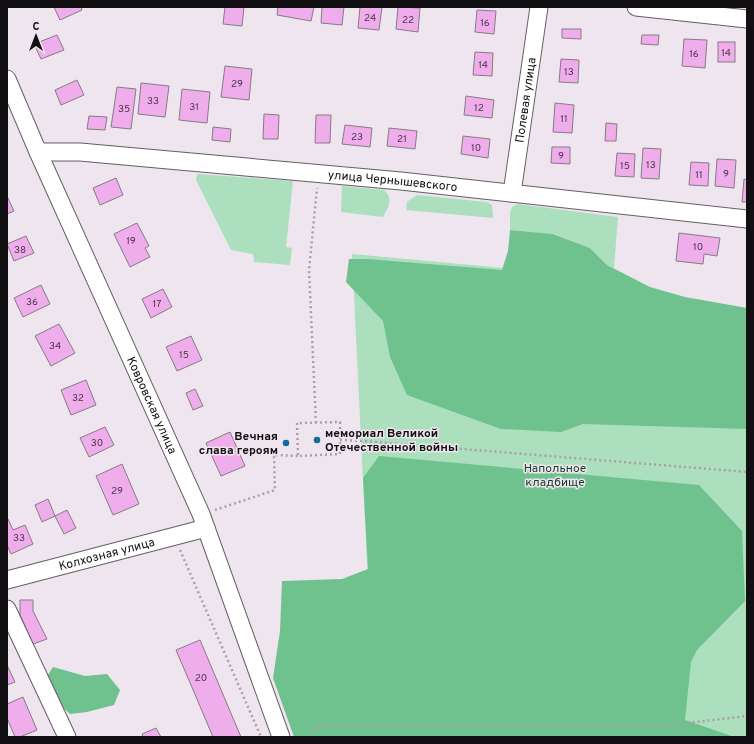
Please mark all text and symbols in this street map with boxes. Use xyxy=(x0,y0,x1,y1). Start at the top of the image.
house number: 24 xyxy=(364,12,376,25)
house number: 22 xyxy=(402,14,414,27)
north arrow xyxy=(16,16,56,56)
house number: 16 xyxy=(480,17,490,30)
text: С xyxy=(32,20,40,34)
house number: 14 xyxy=(721,47,731,60)
house number: 16 xyxy=(689,48,699,61)
street label: Полевая улица xyxy=(512,56,541,144)
house number: 14 xyxy=(478,59,488,72)
house number: 13 xyxy=(564,66,574,79)
house number: 29 xyxy=(231,78,243,91)
house number: 33 xyxy=(147,95,159,108)
house number: 31 xyxy=(189,101,199,114)
house number: 12 xyxy=(474,102,484,115)
house number: 35 xyxy=(118,103,130,116)
house number: 11 xyxy=(560,113,568,126)
house number: 23 xyxy=(351,131,363,144)
house number: 21 xyxy=(397,133,407,146)
house number: 10 xyxy=(471,142,481,155)
house number: 9 xyxy=(558,150,564,163)
house number: 13 xyxy=(646,159,656,172)
house number: 15 xyxy=(620,160,630,173)
street label: улица Чернышевского xyxy=(327,167,458,196)
house number: 9 xyxy=(723,168,729,181)
house number: 11 xyxy=(695,169,703,182)
house number: 19 xyxy=(126,235,136,248)
house number: 10 xyxy=(693,241,703,254)
house number: 38 xyxy=(14,244,26,257)
house number: 36 xyxy=(26,296,38,309)
house number: 17 xyxy=(153,298,161,311)
house number: 34 xyxy=(49,340,61,353)
house number: 15 xyxy=(179,349,189,362)
street label: Ковровская улица xyxy=(122,355,180,457)
house number: 32 xyxy=(72,392,84,405)
place label: мемориал Великой Отечественной войны xyxy=(325,426,458,456)
place label: Вечная слава героям xyxy=(199,429,278,459)
marker: мемориал Великой Отечественной войны xyxy=(312,435,322,445)
house number: 30 xyxy=(91,437,103,450)
marker: Вечная слава героям xyxy=(281,438,291,448)
park label: Напольное кладбище xyxy=(524,461,586,491)
house number: 29 xyxy=(111,485,123,498)
house number: 33 xyxy=(13,532,25,545)
street label: Колхозная улица xyxy=(57,535,157,575)
house number: 20 xyxy=(195,672,207,685)

